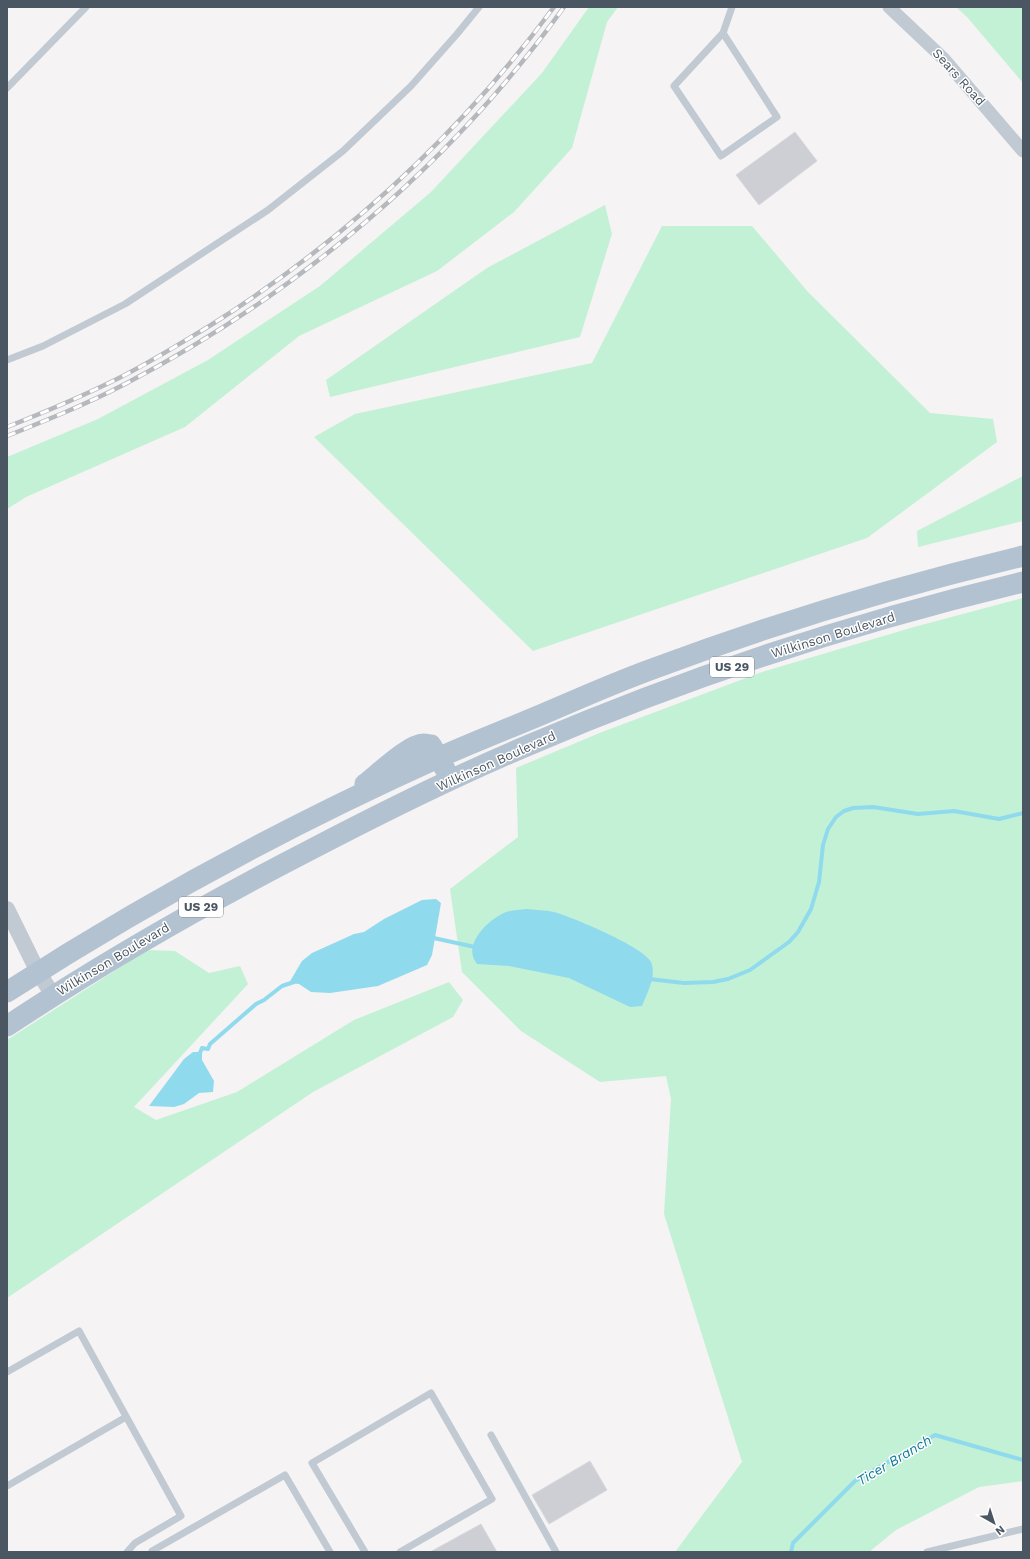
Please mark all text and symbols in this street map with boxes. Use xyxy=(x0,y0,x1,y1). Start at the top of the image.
street label: Sears Road xyxy=(930,46,988,108)
street label: Wilkinson Boulevard xyxy=(769,609,897,661)
road number: US 29 xyxy=(710,657,754,677)
street label: Wilkinson Boulevard xyxy=(434,728,558,794)
road number: US 29 xyxy=(179,897,223,917)
street label: Wilkinson Boulevard xyxy=(54,919,172,999)
water label: Ticer Branch xyxy=(854,1431,934,1489)
north arrow xyxy=(974,1503,1014,1543)
text: N xyxy=(993,1523,1007,1538)

